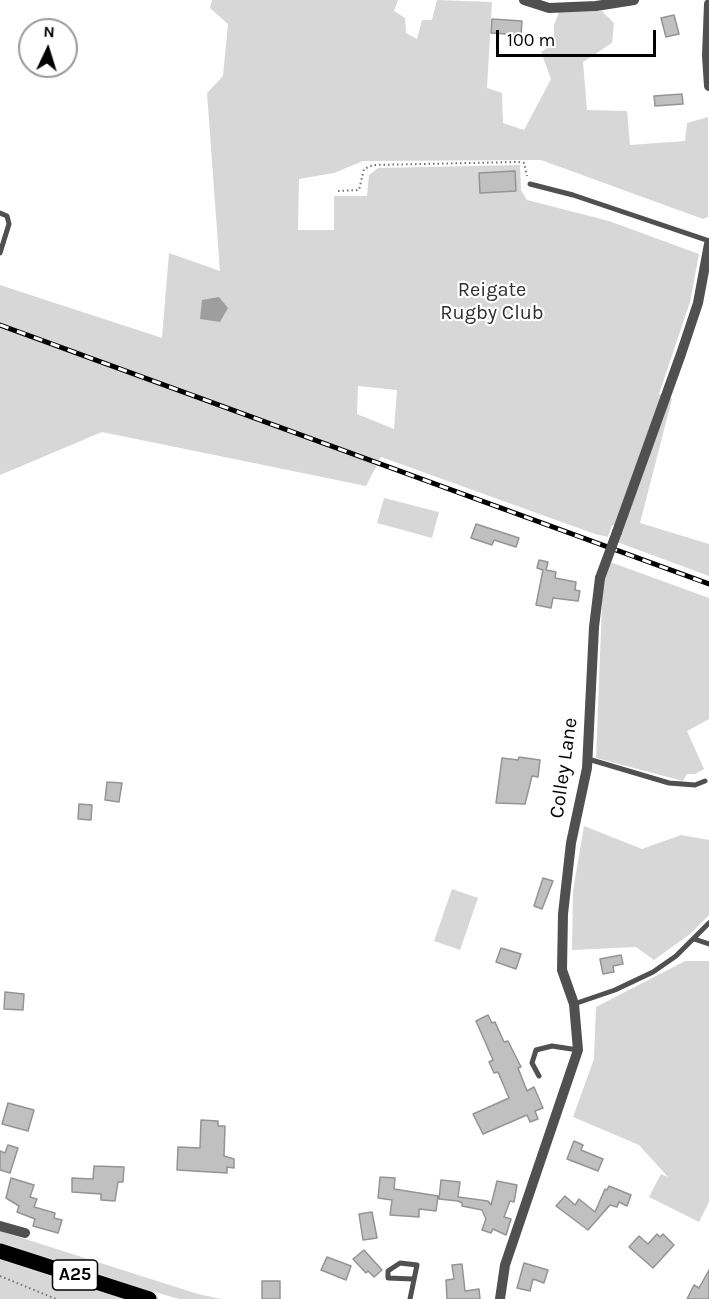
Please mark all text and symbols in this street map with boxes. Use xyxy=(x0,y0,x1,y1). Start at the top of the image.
north arrow xyxy=(18,18,78,78)
scale bar xyxy=(499,18,660,56)
text: N xyxy=(43,22,56,41)
text: 100 m xyxy=(507,29,555,51)
park label: Reigate Rugby Club xyxy=(440,278,544,325)
street label: Colley Lane xyxy=(545,716,583,820)
road number: A25 xyxy=(52,1260,98,1290)

